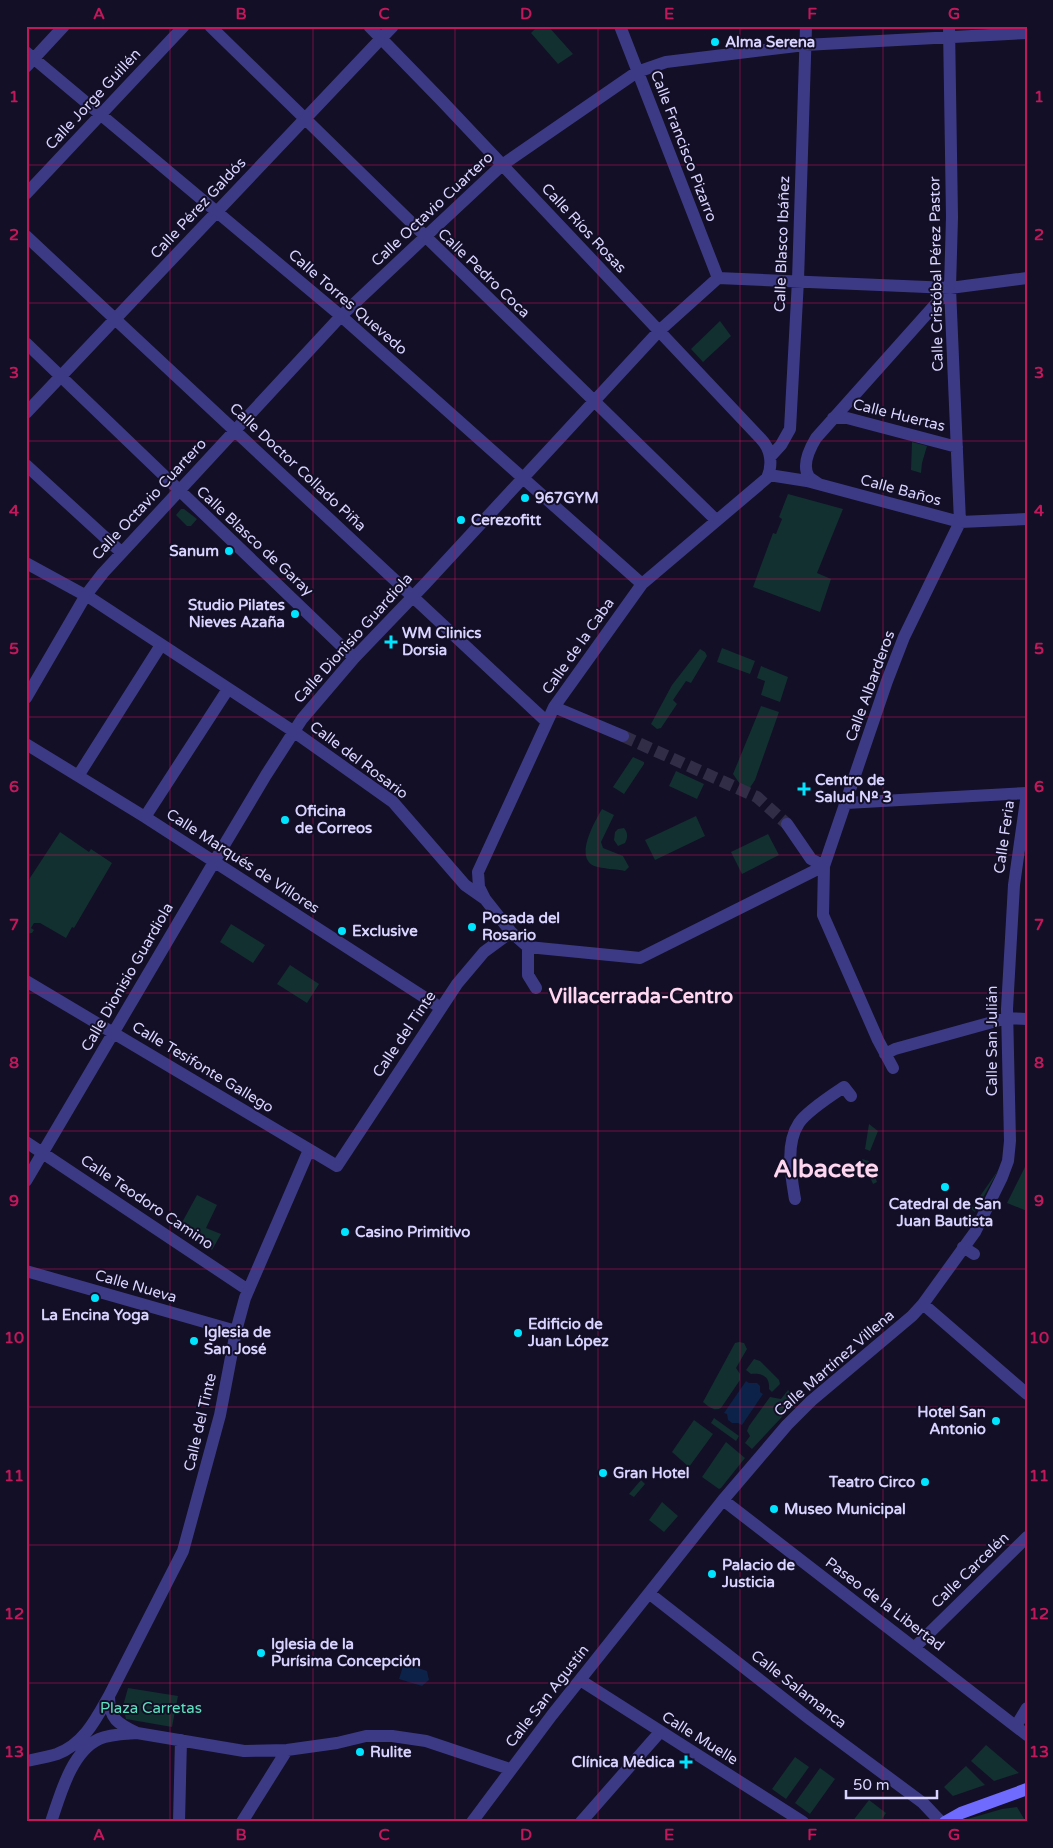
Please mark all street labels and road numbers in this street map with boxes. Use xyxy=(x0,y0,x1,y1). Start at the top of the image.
street label: Calle Jorge Guillén xyxy=(42,45,144,153)
street label: Calle Francisco Pizarro xyxy=(647,68,721,224)
street label: Calle Octavio Cuartero xyxy=(367,148,497,270)
street label: Calle Pérez Galdós xyxy=(146,154,250,262)
street label: Calle Blasco Ibáñez xyxy=(771,176,793,312)
street label: Calle Cristóbal Pérez Pastor xyxy=(925,176,947,372)
street label: Calle Ríos Rosas xyxy=(538,179,630,277)
street label: Calle Pedro Coca xyxy=(434,225,534,321)
street label: Calle Torres Quevedo xyxy=(285,246,411,358)
street label: Calle Huertas xyxy=(851,395,947,435)
street label: Calle Doctor Collado Piña xyxy=(226,399,370,535)
street label: Calle Octavio Cuartero xyxy=(88,434,210,564)
street label: Calle Baños xyxy=(859,471,943,509)
street label: Calle Blasco de Garay xyxy=(193,482,317,600)
street label: Calle Dionisio Guardiola xyxy=(290,569,416,707)
street label: Calle de la Caba xyxy=(538,594,618,698)
street label: Calle Albarderos xyxy=(842,628,898,744)
street label: Calle del Rosario xyxy=(306,717,412,803)
street label: Calle Feria xyxy=(990,799,1018,875)
street label: Calle Marqués de Villores xyxy=(163,805,323,917)
street label: Calle Dionisio Guardiola xyxy=(77,900,177,1054)
street label: Calle San Julián xyxy=(983,986,1001,1096)
street label: Calle del Tinte xyxy=(369,987,439,1081)
street label: Calle Tesifonte Gallego xyxy=(129,1018,277,1116)
street label: Calle Teodoro Camino xyxy=(77,1151,217,1253)
street label: Calle Nueva xyxy=(93,1266,179,1306)
street label: Calle Martínez Villena xyxy=(770,1306,898,1420)
street label: Calle del Tinte xyxy=(180,1371,220,1473)
street label: Calle Carcelén xyxy=(927,1528,1013,1612)
street label: Paseo de la Libertad xyxy=(822,1553,948,1655)
street label: Calle San Agustín xyxy=(501,1641,593,1751)
street label: Calle Salamanca xyxy=(748,1646,850,1732)
street label: Calle Muelle xyxy=(659,1707,741,1769)

